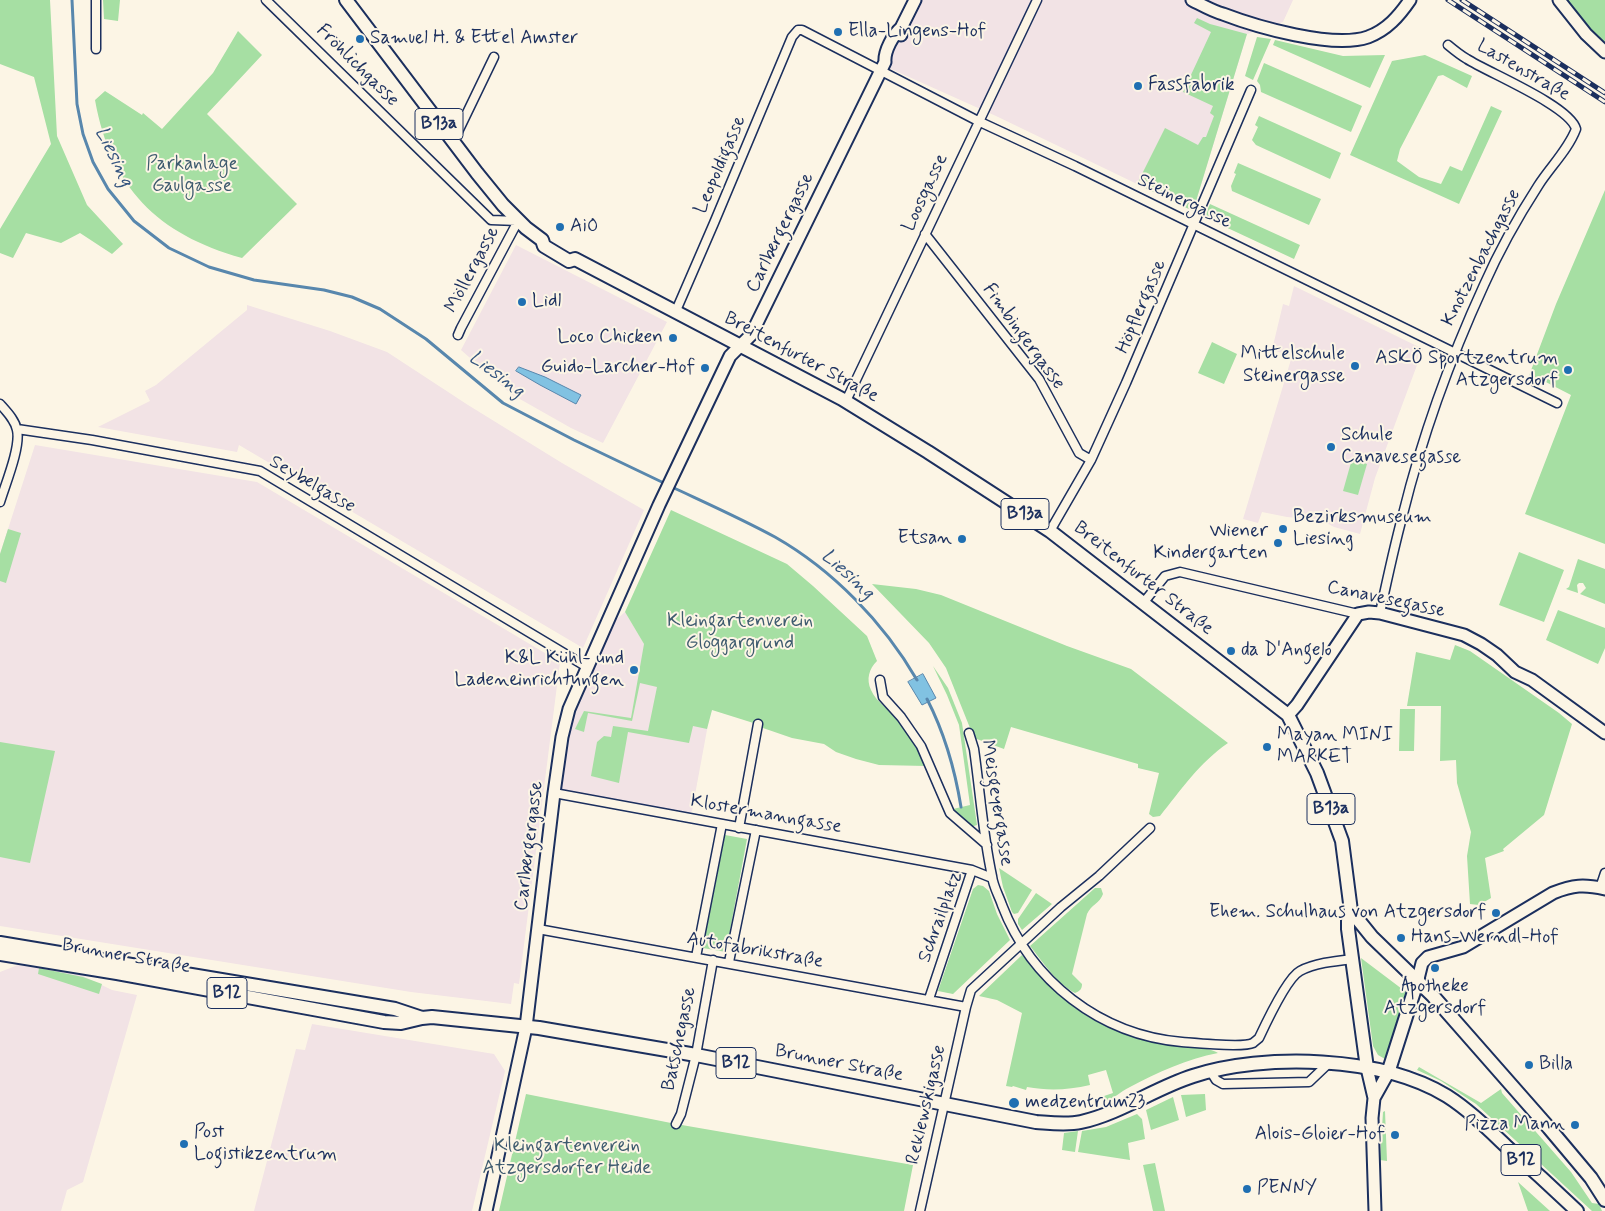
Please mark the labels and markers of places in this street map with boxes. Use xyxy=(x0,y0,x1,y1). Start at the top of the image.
place label: Ella-Lingens-Hof xyxy=(848,21,986,43)
marker: Ella-Lingens-Hof xyxy=(832,26,844,38)
place label: Samuel H. & Ettel Amster xyxy=(370,28,578,50)
marker: Samuel H. & Ettel Amster xyxy=(354,33,366,45)
place label: Fassfabrik xyxy=(1148,75,1235,97)
marker: Fassfabrik xyxy=(1132,80,1144,92)
place label: AiO xyxy=(570,216,598,238)
marker: AiO xyxy=(554,221,566,233)
place label: Lidl xyxy=(532,291,561,313)
marker: Lidl xyxy=(516,296,528,308)
place label: Loco Chicken xyxy=(558,327,663,349)
marker: Loco Chicken xyxy=(667,332,679,344)
place label: Mittelschule Steinergasse xyxy=(1241,344,1345,388)
place label: ASKÖ Sportzentrum Atzgersdorf xyxy=(1375,348,1558,392)
place label: Guido-Larcher-Hof xyxy=(541,357,695,379)
marker: Mittelschule Steinergasse xyxy=(1349,360,1361,372)
marker: Guido-Larcher-Hof xyxy=(699,362,711,374)
marker: ASKÖ Sportzentrum Atzgersdorf xyxy=(1562,364,1574,376)
place label: Schule Canavesegasse xyxy=(1341,425,1461,469)
marker: Schule Canavesegasse xyxy=(1325,441,1337,453)
place label: Bezirksmuseum Liesing xyxy=(1293,507,1432,551)
place label: Wiener Kindergarten xyxy=(1153,521,1268,565)
marker: Bezirksmuseum Liesing xyxy=(1277,523,1289,535)
place label: Etsan xyxy=(898,528,952,550)
marker: Etsan xyxy=(956,533,968,545)
marker: Wiener Kindergarten xyxy=(1272,537,1284,549)
place label: da D'Angelo xyxy=(1241,640,1332,662)
marker: da D'Angelo xyxy=(1225,645,1237,657)
place label: K&L Kühl- und Ladeneinrichtungen xyxy=(455,648,624,692)
marker: K&L Kühl- und Ladeneinrichtungen xyxy=(628,664,640,676)
place label: Mayan MINI MARKET xyxy=(1277,725,1393,769)
marker: Mayan MINI MARKET xyxy=(1261,741,1273,753)
place label: Ehem. Schulhaus von Atzgersdorf xyxy=(1209,902,1486,924)
marker: Ehem. Schulhaus von Atzgersdorf xyxy=(1490,907,1502,919)
place label: Hans-Werndl-Hof xyxy=(1411,927,1559,949)
marker: Hans-Werndl-Hof xyxy=(1395,932,1407,944)
marker: Apotheke Atzgersdorf xyxy=(1429,962,1441,974)
place label: Apotheke Atzgersdorf xyxy=(1384,976,1486,1020)
place label: Billa xyxy=(1539,1054,1573,1076)
marker: Billa xyxy=(1523,1059,1535,1071)
place label: medzentrum23 xyxy=(1025,1092,1145,1114)
marker: medzentrum23 xyxy=(1007,1096,1021,1110)
place label: Pizza Mann xyxy=(1464,1114,1565,1136)
marker: Pizza Mann xyxy=(1569,1119,1581,1131)
place label: Post Logistikzentrum xyxy=(194,1122,337,1166)
place label: Alois-Gloier-Hof xyxy=(1255,1124,1385,1146)
marker: Alois-Gloier-Hof xyxy=(1389,1129,1401,1141)
marker: Post Logistikzentrum xyxy=(178,1138,190,1150)
place label: PENNY xyxy=(1257,1178,1317,1200)
marker: PENNY xyxy=(1241,1183,1253,1195)

